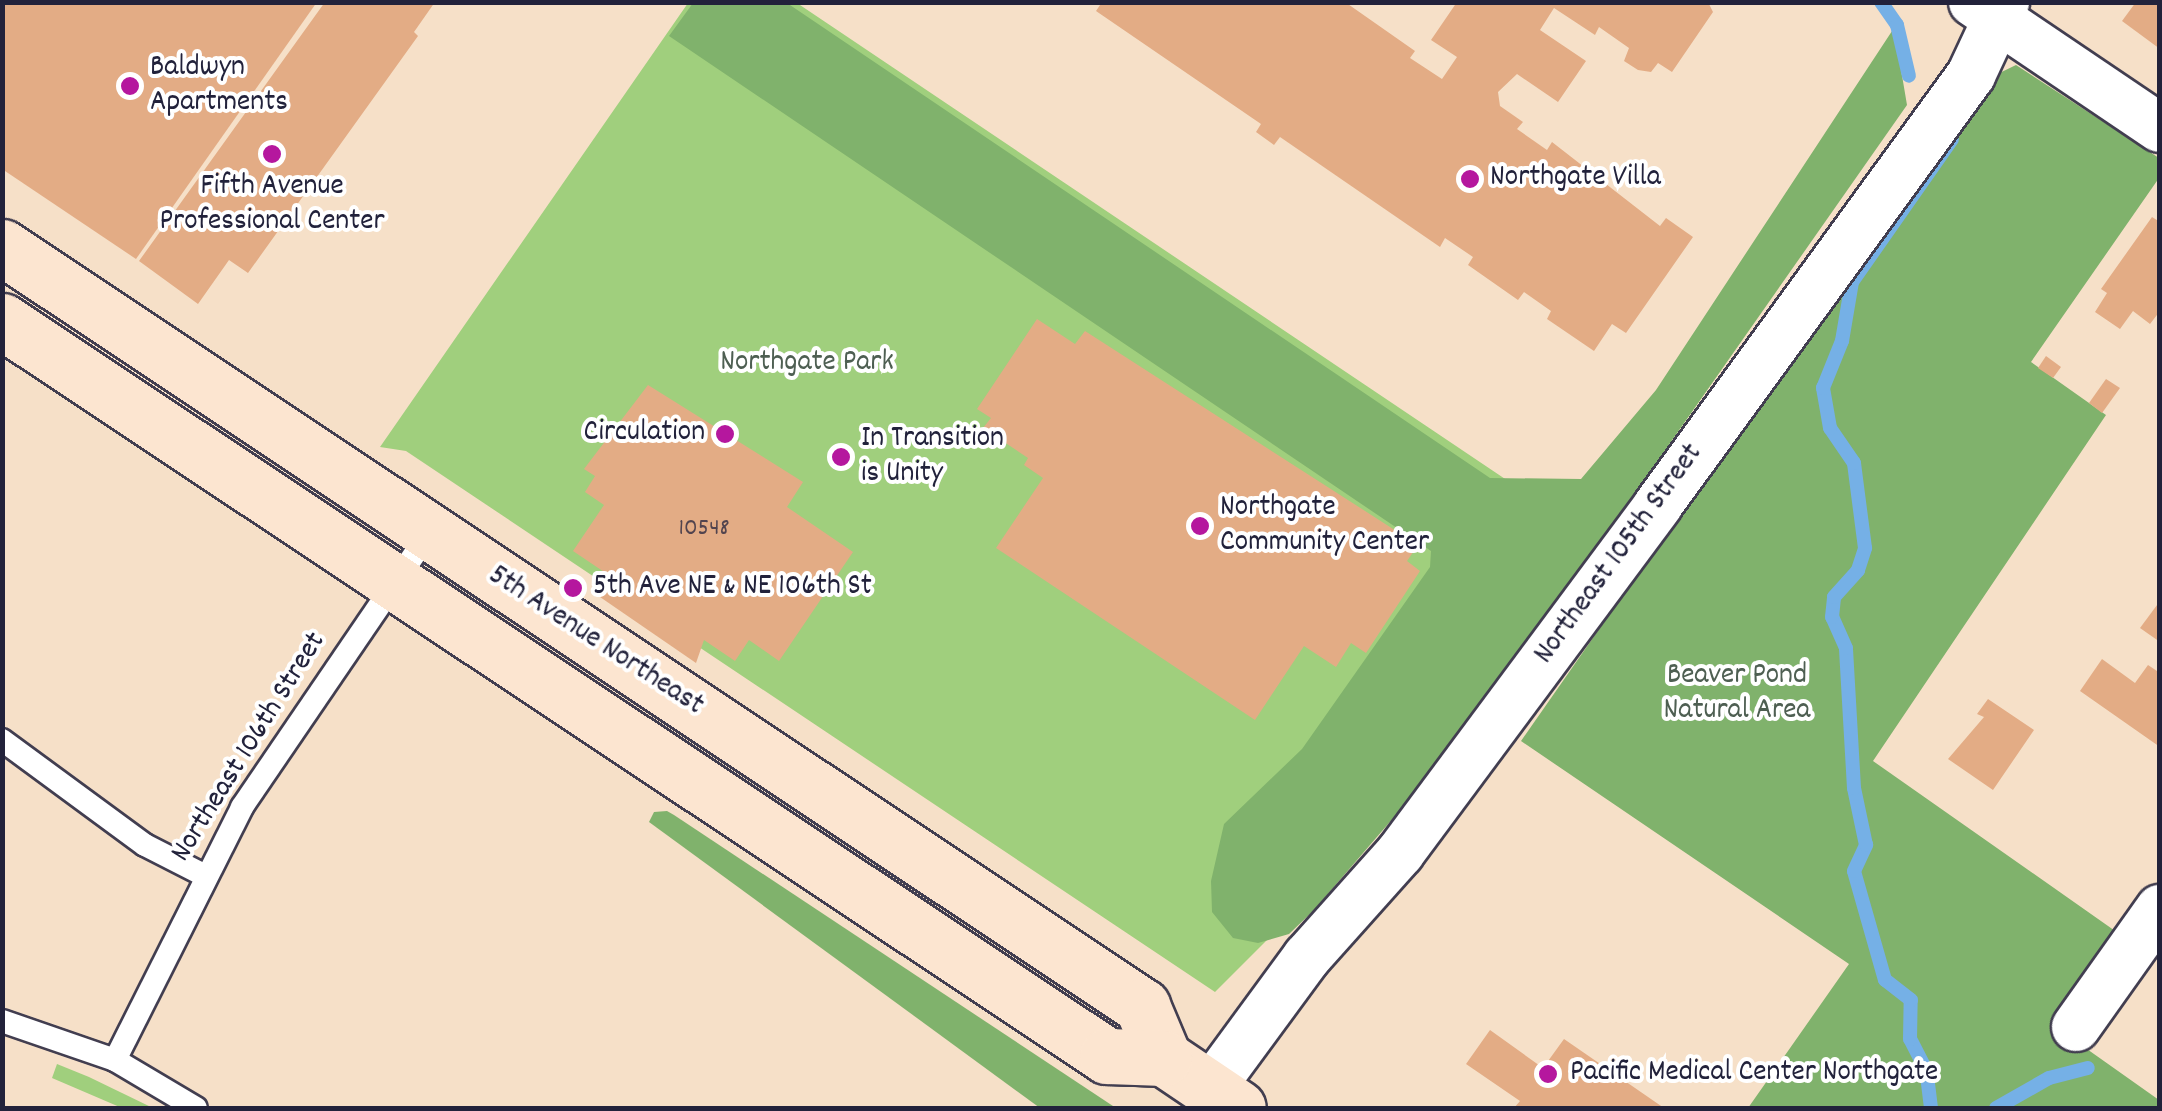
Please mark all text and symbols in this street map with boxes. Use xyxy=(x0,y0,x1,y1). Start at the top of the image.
place label: Baldwyn Apartments xyxy=(150,51,288,122)
marker: Baldwyn Apartments xyxy=(119,75,141,97)
marker: Fifth Avenue Professional Center xyxy=(261,143,283,165)
place label: Northgate Villa xyxy=(1490,161,1661,197)
marker: Northgate Villa xyxy=(1459,168,1481,190)
place label: Fifth Avenue Professional Center xyxy=(159,170,385,240)
park label: Northgate Park xyxy=(720,346,894,382)
place label: Circulation xyxy=(584,416,705,452)
place label: In Transition is Unity xyxy=(861,422,1004,492)
marker: Circulation xyxy=(714,423,736,445)
street label: Northeast 105th Street xyxy=(1528,438,1712,672)
marker: In Transition is Unity xyxy=(830,446,852,468)
place label: Northgate Community Center xyxy=(1220,491,1429,562)
house number: 10548 xyxy=(678,514,730,544)
marker: Northgate Community Center xyxy=(1189,515,1211,537)
street label: 5th Avenue Northeast xyxy=(481,559,709,725)
place label: 5th Ave NE & NE 106th St xyxy=(593,570,872,606)
marker: 5th Ave NE & NE 106th St xyxy=(562,577,584,599)
street label: Northeast 106th Street xyxy=(165,626,335,870)
park label: Beaver Pond Natural Area xyxy=(1664,659,1810,730)
place label: Pacific Medical Center Northgate xyxy=(1570,1056,1938,1092)
marker: Pacific Medical Center Northgate xyxy=(1535,1061,1561,1087)

